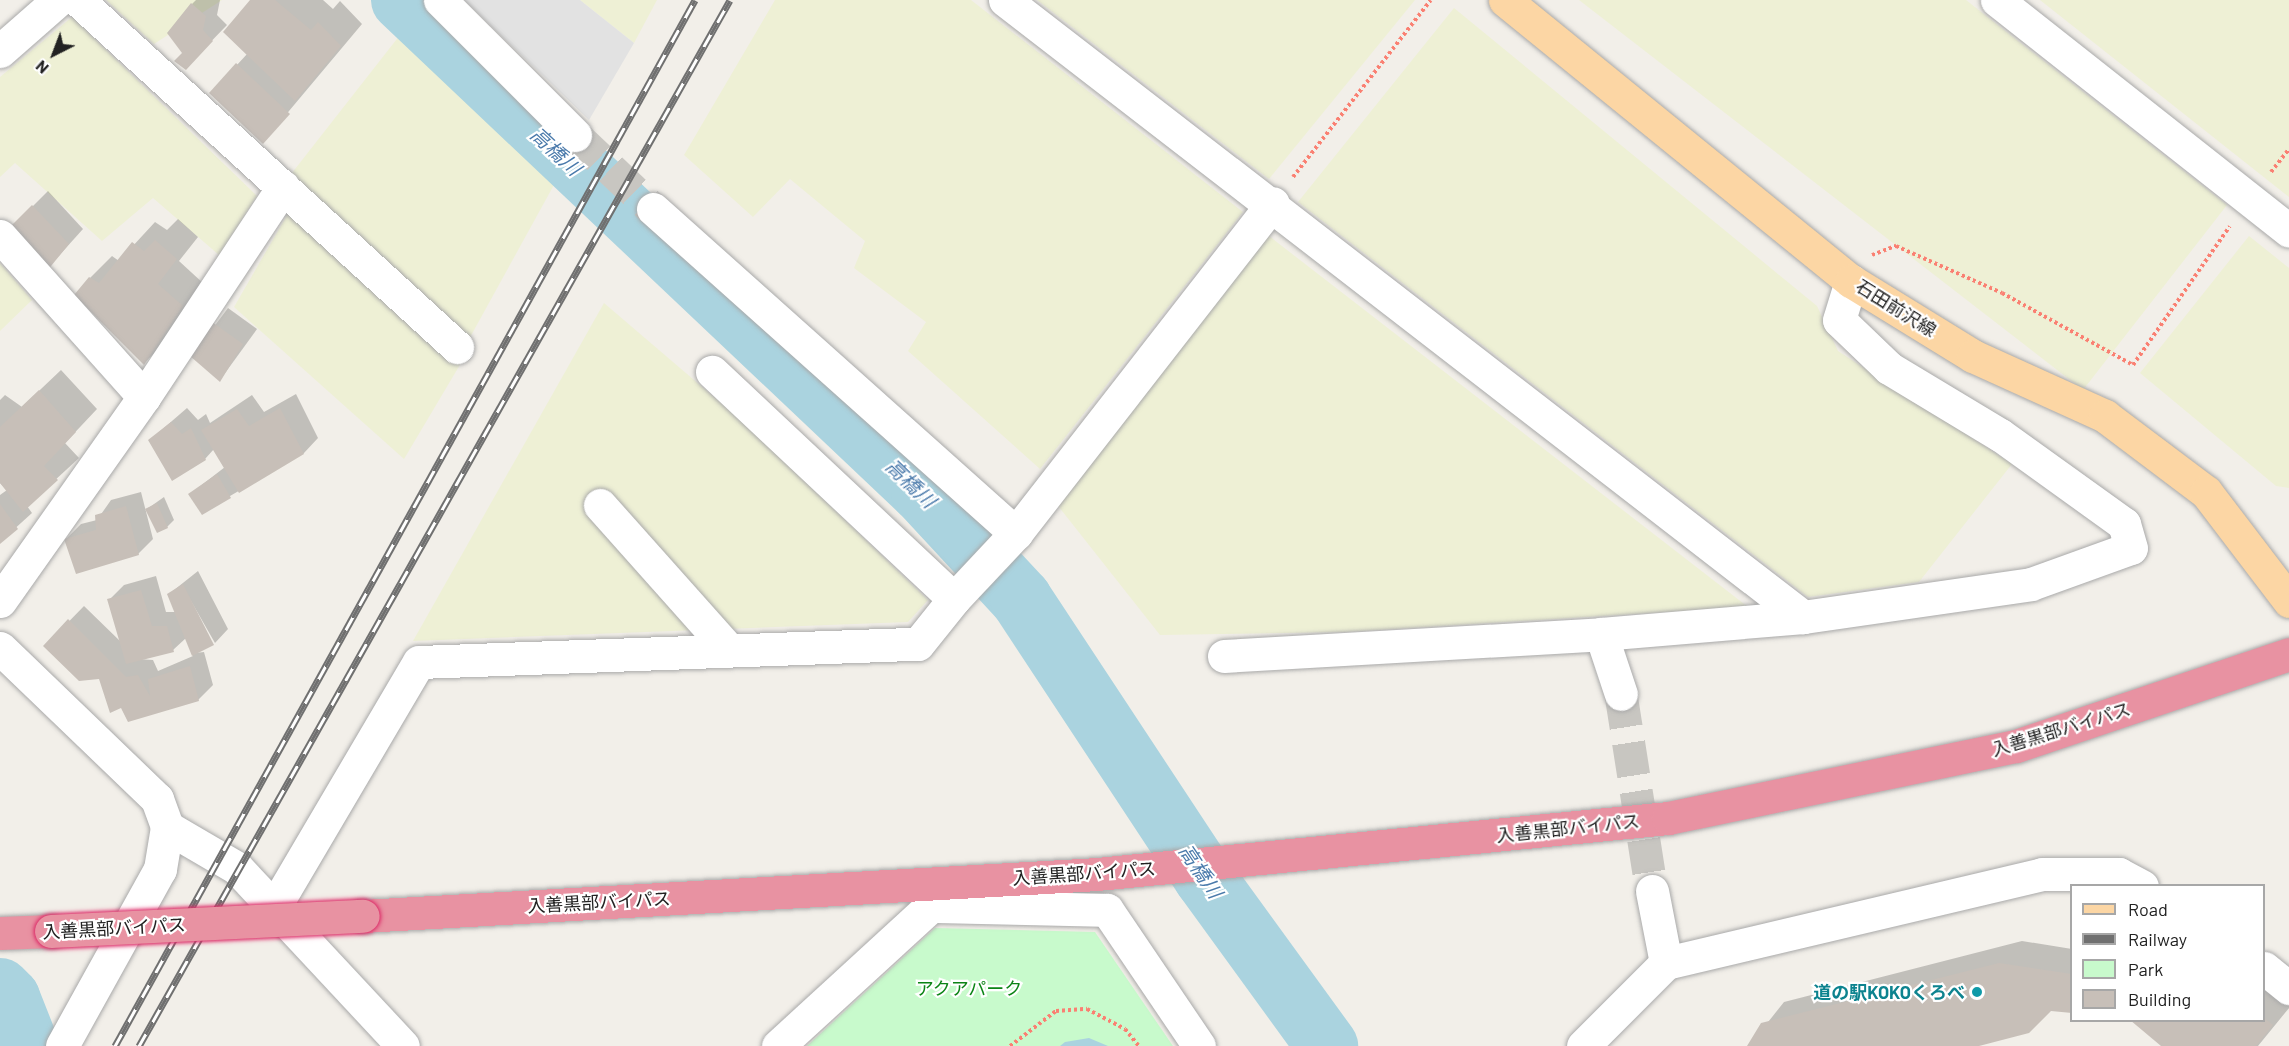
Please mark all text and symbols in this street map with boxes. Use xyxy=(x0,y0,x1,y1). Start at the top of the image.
north arrow xyxy=(24,24,84,84)
text: N xyxy=(31,57,52,78)
water label: 高橋川 xyxy=(526,122,586,180)
street label: 石田前沢線 xyxy=(1852,275,1940,341)
water label: 高橋川 xyxy=(881,454,941,512)
street label: 入善黒部バイパス xyxy=(1989,698,2133,760)
street label: 入善黒部バイパス xyxy=(1495,810,1641,846)
water label: 高橋川 xyxy=(1174,839,1228,903)
street label: 入善黒部バイパス xyxy=(1011,857,1157,889)
legend xyxy=(2070,884,2265,1022)
street label: 入善黒部バイパス xyxy=(527,887,671,917)
text: Road xyxy=(2128,898,2168,920)
street label: 入善黒部バイパス xyxy=(42,913,186,943)
text: Railway xyxy=(2128,928,2187,950)
text: Park xyxy=(2128,958,2163,980)
park label: アクアパーク xyxy=(915,977,1023,999)
place label: 道の駅KOKOくろべ xyxy=(1813,981,1965,1003)
marker: 道の駅KOKOくろべ xyxy=(1970,985,1984,999)
text: Building xyxy=(2128,988,2191,1010)

